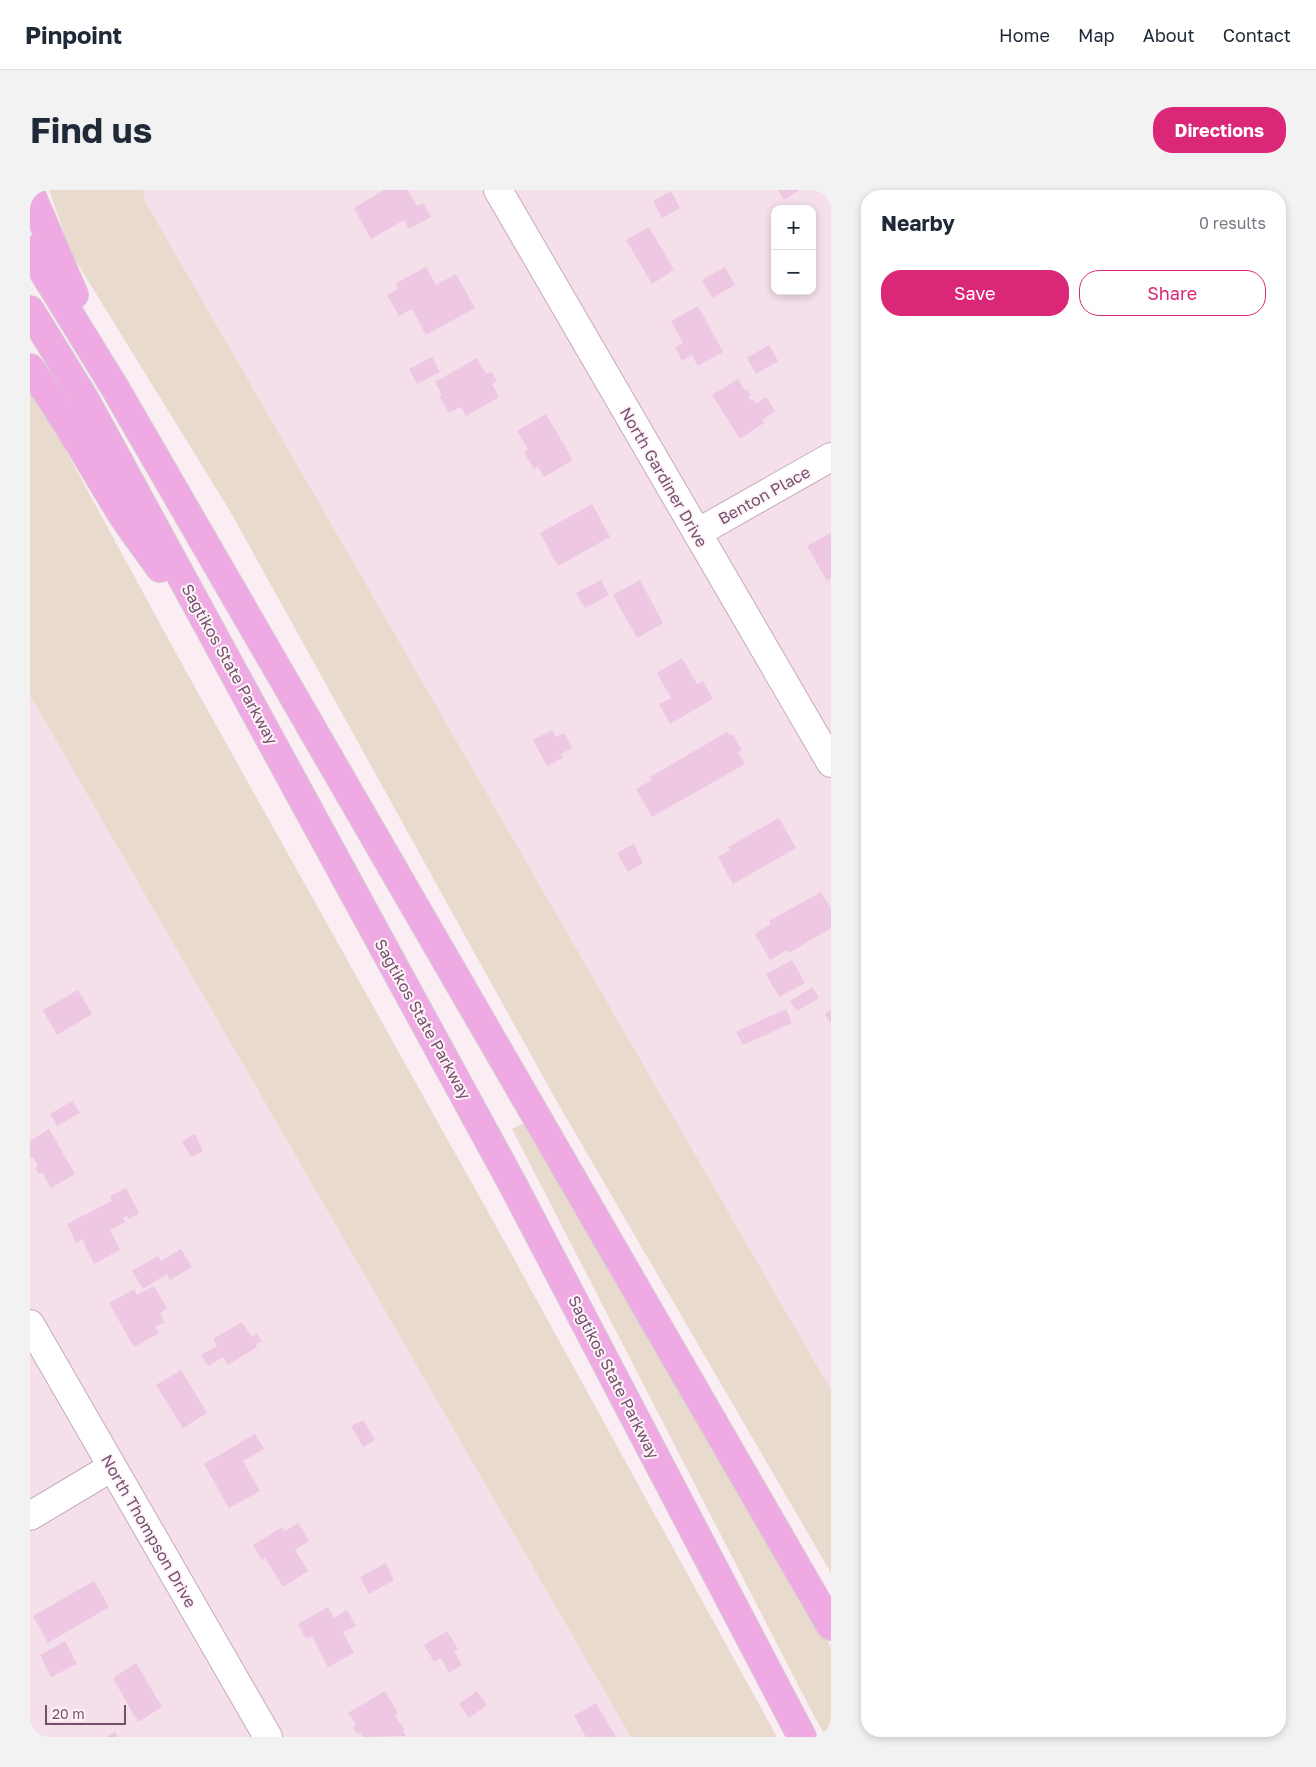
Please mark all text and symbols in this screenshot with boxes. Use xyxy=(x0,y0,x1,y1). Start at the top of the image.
text: Pinpoint xyxy=(25,20,122,49)
text: Home xyxy=(999,24,1050,46)
text: Map xyxy=(1078,24,1115,46)
text: About xyxy=(1143,24,1195,46)
text: Contact xyxy=(1223,24,1291,46)
button: Directions xyxy=(1153,107,1286,153)
text: Find us xyxy=(30,109,152,151)
map controls xyxy=(771,205,816,295)
button: + xyxy=(771,205,816,250)
text: Nearby xyxy=(881,210,955,236)
text: 0 results xyxy=(1199,213,1266,233)
button: − xyxy=(771,250,816,295)
button: Save xyxy=(881,270,1069,316)
button: Share xyxy=(1079,270,1266,316)
street label: North Gardiner Drive xyxy=(616,404,712,550)
street label: Benton Place xyxy=(714,461,814,529)
street label: Sagtikos State Parkway xyxy=(177,580,283,748)
street label: Sagtikos State Parkway xyxy=(370,935,476,1103)
street label: Sagtikos State Parkway xyxy=(564,1292,664,1462)
street label: North Thompson Drive xyxy=(97,1451,201,1611)
scale bar xyxy=(45,1702,126,1725)
text: 20 m xyxy=(52,1705,85,1722)

